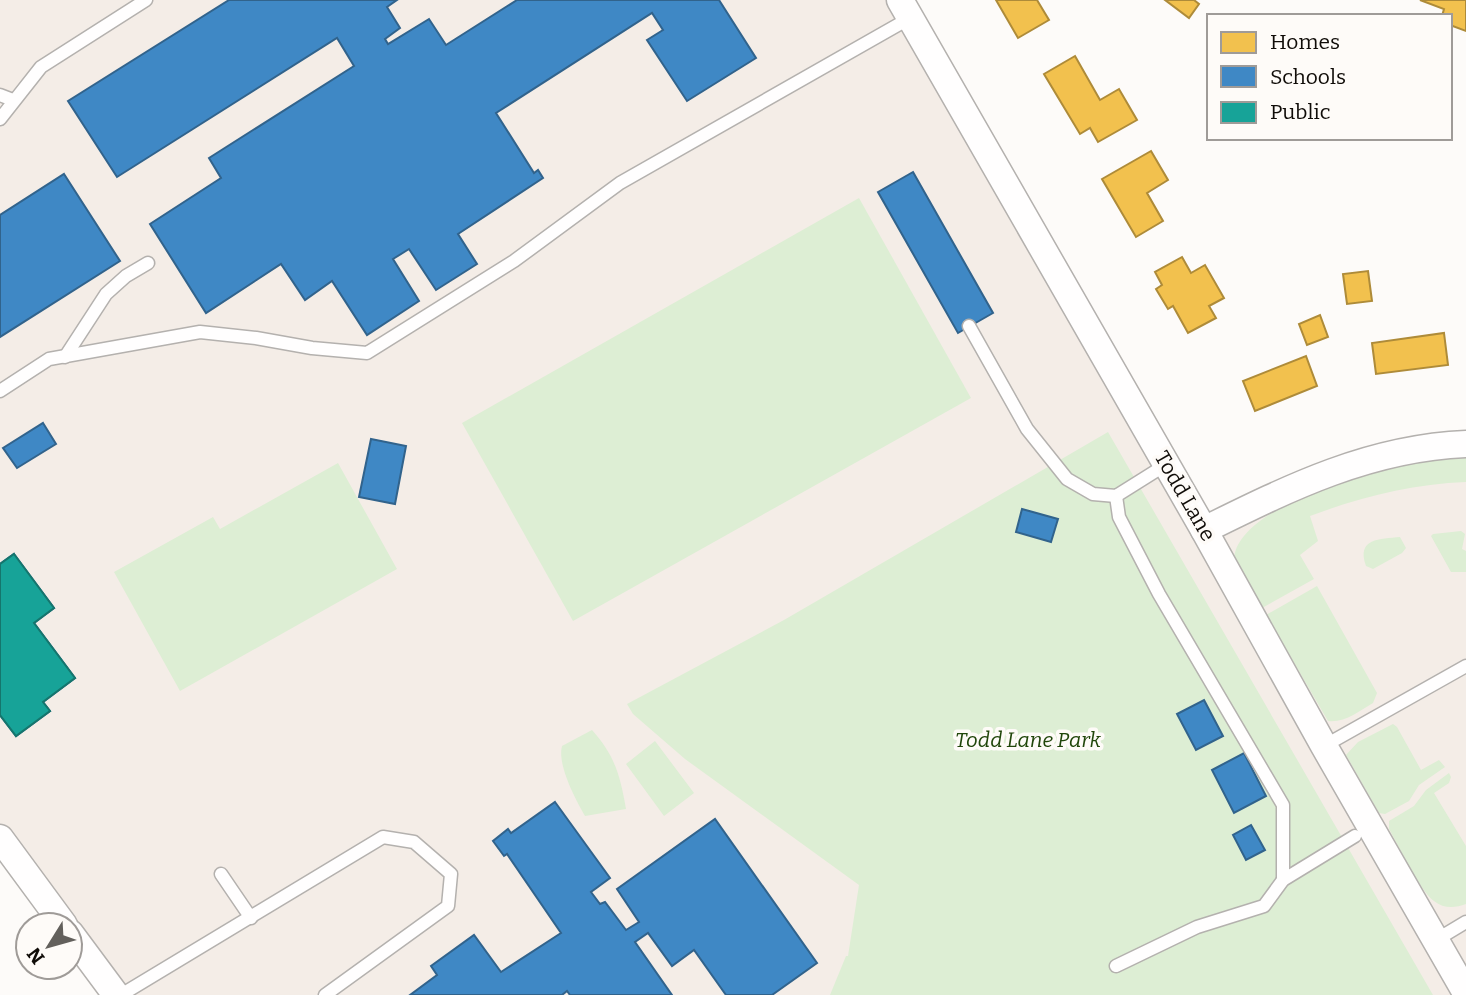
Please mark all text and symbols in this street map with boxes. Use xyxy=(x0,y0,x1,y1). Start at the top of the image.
legend xyxy=(1207,14,1452,140)
text: Homes xyxy=(1270,29,1340,55)
text: Schools xyxy=(1270,64,1346,90)
text: Public xyxy=(1270,99,1331,125)
street label: Todd Lane xyxy=(1149,446,1221,546)
park label: Todd Lane Park xyxy=(955,727,1102,753)
north arrow xyxy=(14,911,84,981)
text: N xyxy=(22,943,49,969)

